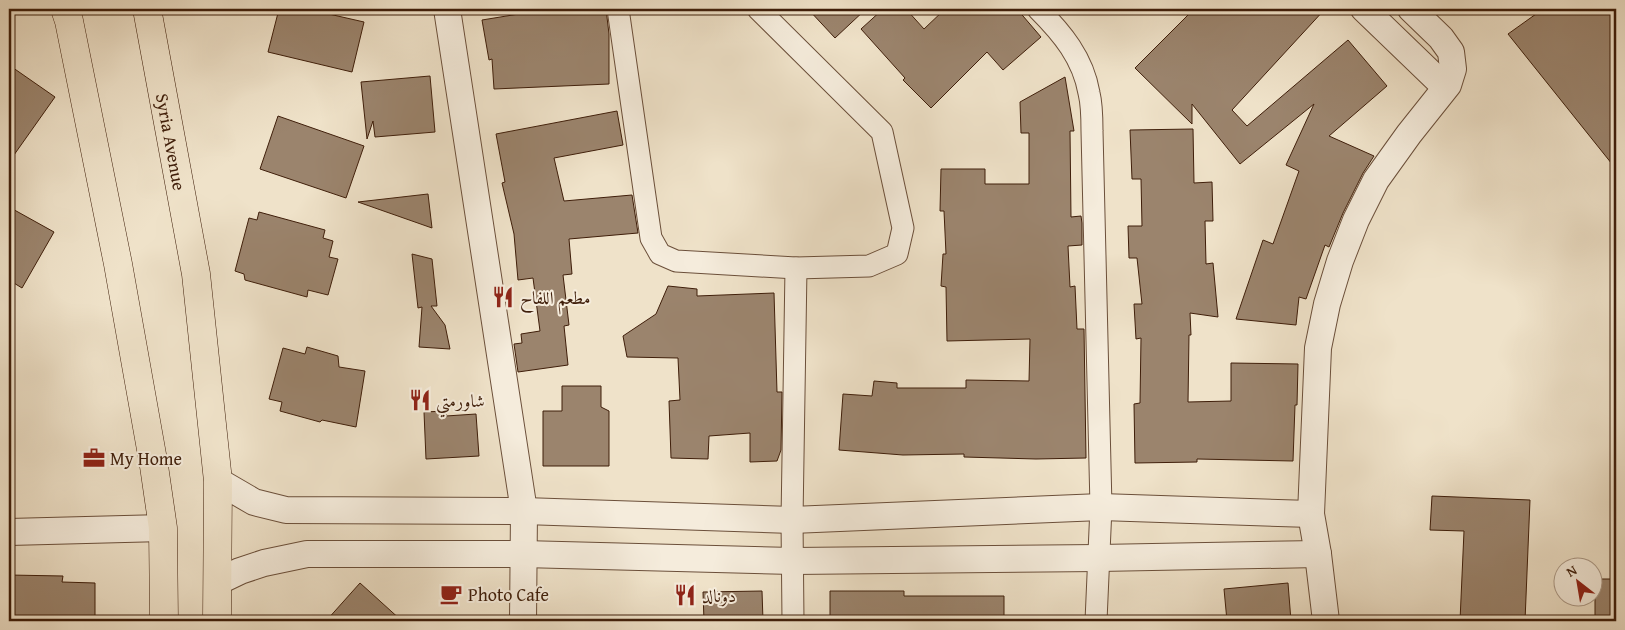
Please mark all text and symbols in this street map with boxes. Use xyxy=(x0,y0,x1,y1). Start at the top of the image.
street label: Syria Avenue xyxy=(149,91,194,192)
restaurant icon: مطعم اللفاح xyxy=(490,284,516,310)
place label: مطعم اللفاح xyxy=(520,284,590,315)
restaurant icon: شاورمتي xyxy=(407,387,433,413)
place label: شاورمتي xyxy=(436,387,485,418)
office icon: My Home xyxy=(81,445,107,471)
place label: My Home xyxy=(110,445,182,472)
north arrow xyxy=(1552,558,1602,608)
text: N xyxy=(1562,560,1581,582)
cafe icon: Photo Cafe xyxy=(438,581,464,607)
place label: Photo Cafe xyxy=(468,581,549,608)
restaurant icon: دونالد xyxy=(672,582,698,608)
place label: دونالد xyxy=(702,582,736,609)

